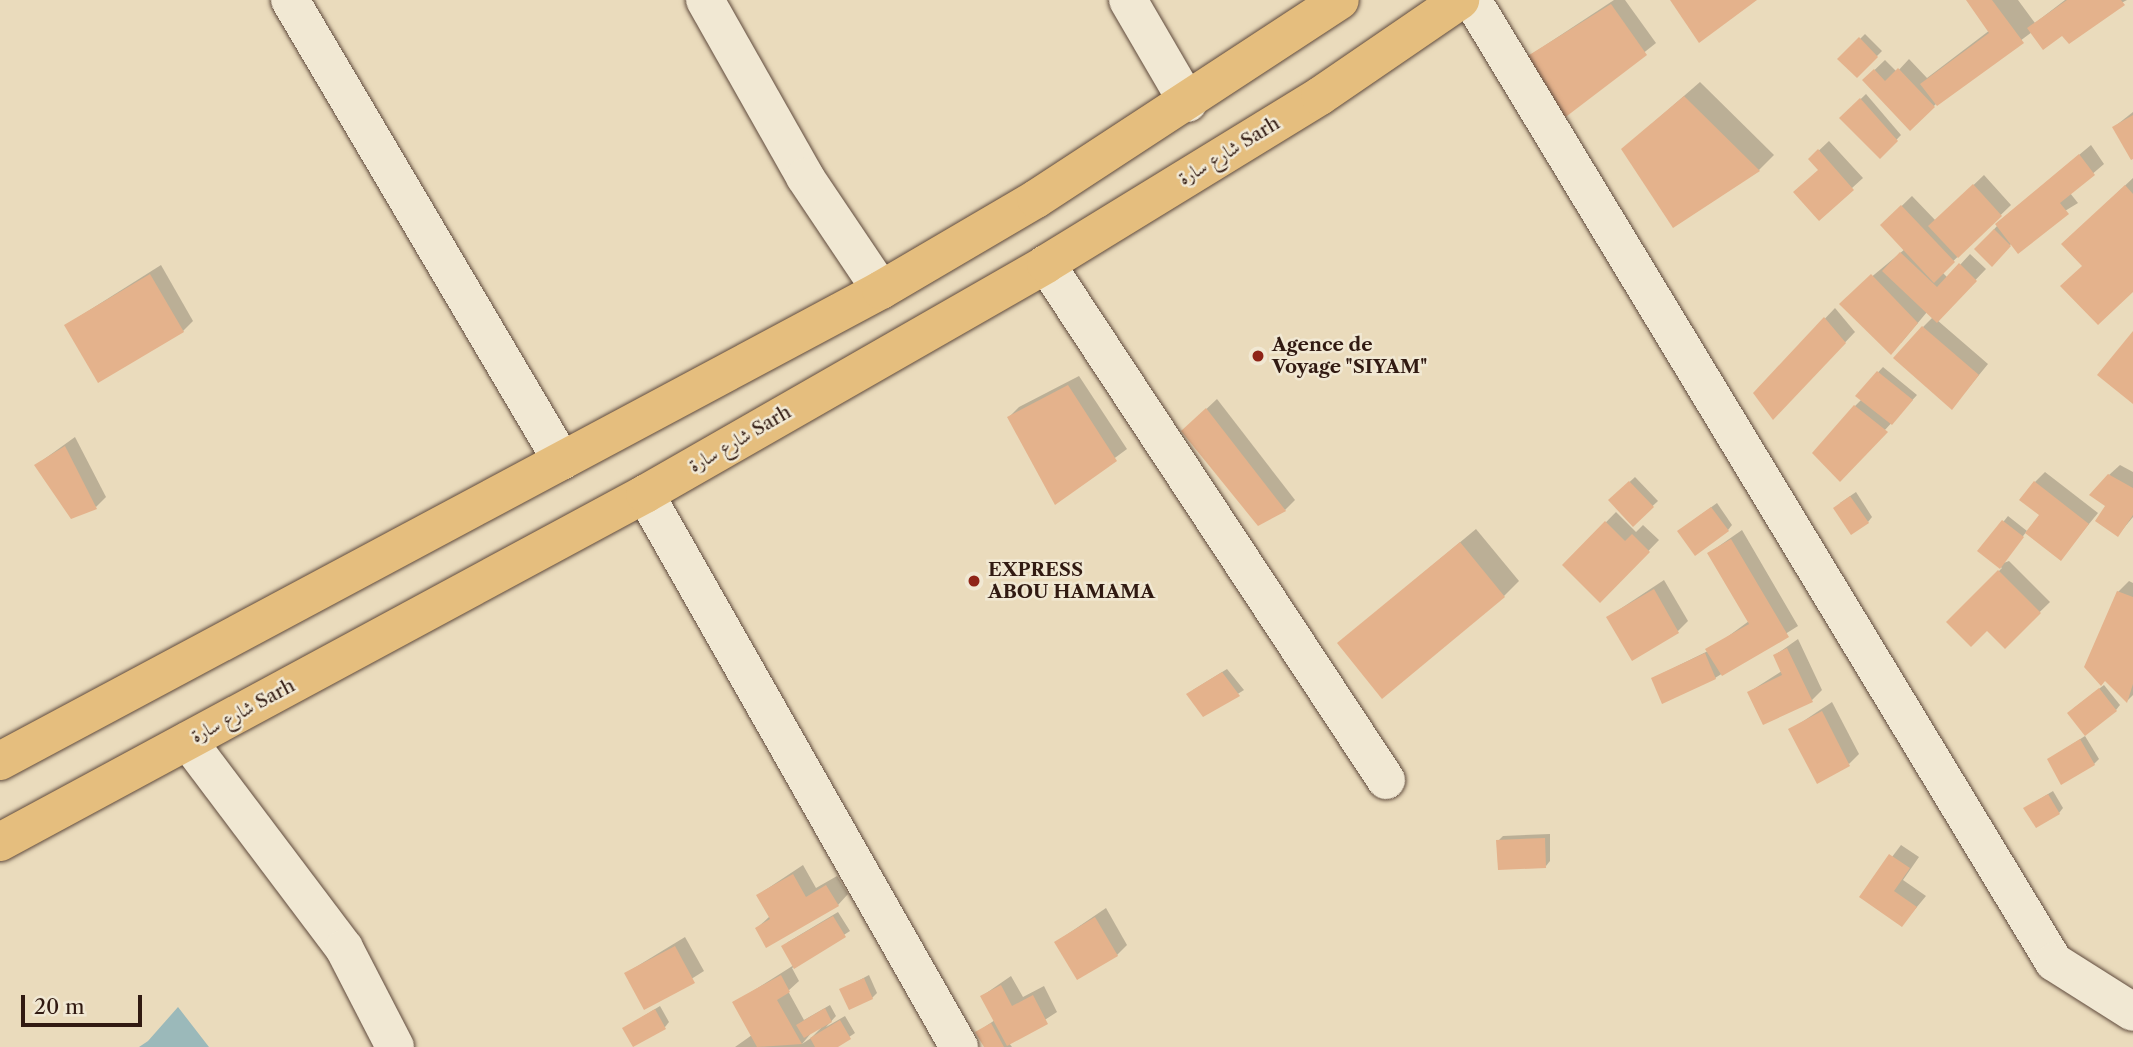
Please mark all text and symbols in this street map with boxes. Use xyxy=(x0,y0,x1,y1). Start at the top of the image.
street label: شارع سارة Sarh xyxy=(1174,112,1284,190)
place label: Agence de Voyage "SIYAM" xyxy=(1272,334,1427,378)
marker: Agence de Voyage "SIYAM" xyxy=(1250,348,1266,364)
street label: شارع سارة Sarh xyxy=(685,401,795,477)
place label: EXPRESS ABOU HAMAMA xyxy=(988,559,1155,603)
marker: EXPRESS ABOU HAMAMA xyxy=(966,573,982,589)
street label: شارع سارة Sarh xyxy=(187,674,299,748)
scale bar xyxy=(24,981,145,1025)
text: 20 m xyxy=(34,994,85,1019)

